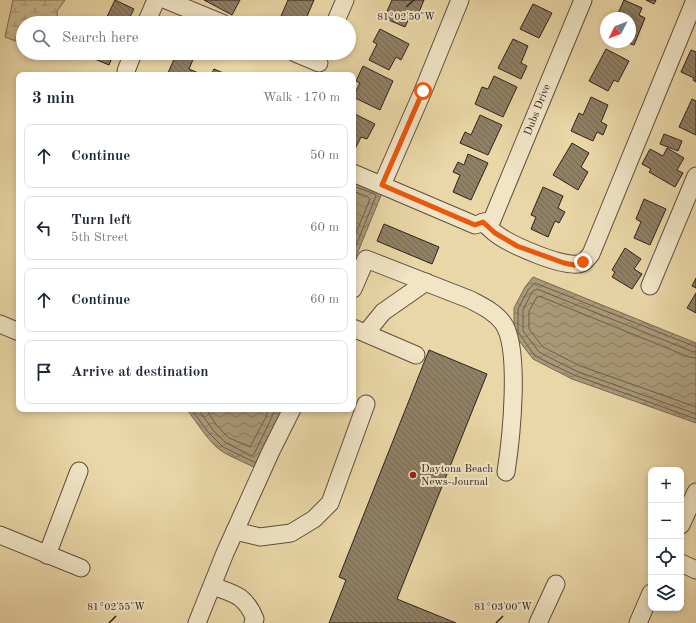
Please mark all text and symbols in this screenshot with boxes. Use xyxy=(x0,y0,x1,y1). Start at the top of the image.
text: 81°02'50"W xyxy=(377,12,435,22)
north arrow xyxy=(600,12,636,48)
search box xyxy=(16,16,356,60)
icon: search xyxy=(30,27,52,49)
text: Search here xyxy=(62,31,139,46)
route start xyxy=(414,82,432,100)
street label: Dubs Drive xyxy=(523,83,553,137)
text: 3 min xyxy=(32,90,75,107)
text: Walk · 170 m xyxy=(263,91,340,104)
icon: ahead xyxy=(33,145,55,167)
text: Continue xyxy=(71,149,130,164)
text: 50 m xyxy=(310,149,339,162)
text: Turn left xyxy=(71,213,131,228)
icon: left xyxy=(33,217,55,239)
text: 60 m xyxy=(310,221,339,234)
text: 5th Street xyxy=(71,231,128,244)
route end xyxy=(574,253,592,271)
icon: ahead xyxy=(33,289,55,311)
text: Continue xyxy=(71,293,130,308)
text: 60 m xyxy=(310,293,339,306)
icon: arrive xyxy=(33,361,55,383)
text: Arrive at destination xyxy=(71,365,209,380)
place label: Daytona Beach News-Journal xyxy=(421,464,493,488)
map controls xyxy=(648,467,684,611)
button: + xyxy=(648,467,684,503)
marker: Daytona Beach News-Journal xyxy=(408,470,418,480)
button: − xyxy=(648,503,684,539)
button: locate xyxy=(648,539,684,575)
button: layers xyxy=(648,575,684,611)
text: 81°02'55"W xyxy=(87,602,145,612)
text: 81°03'00"W xyxy=(474,602,532,612)

